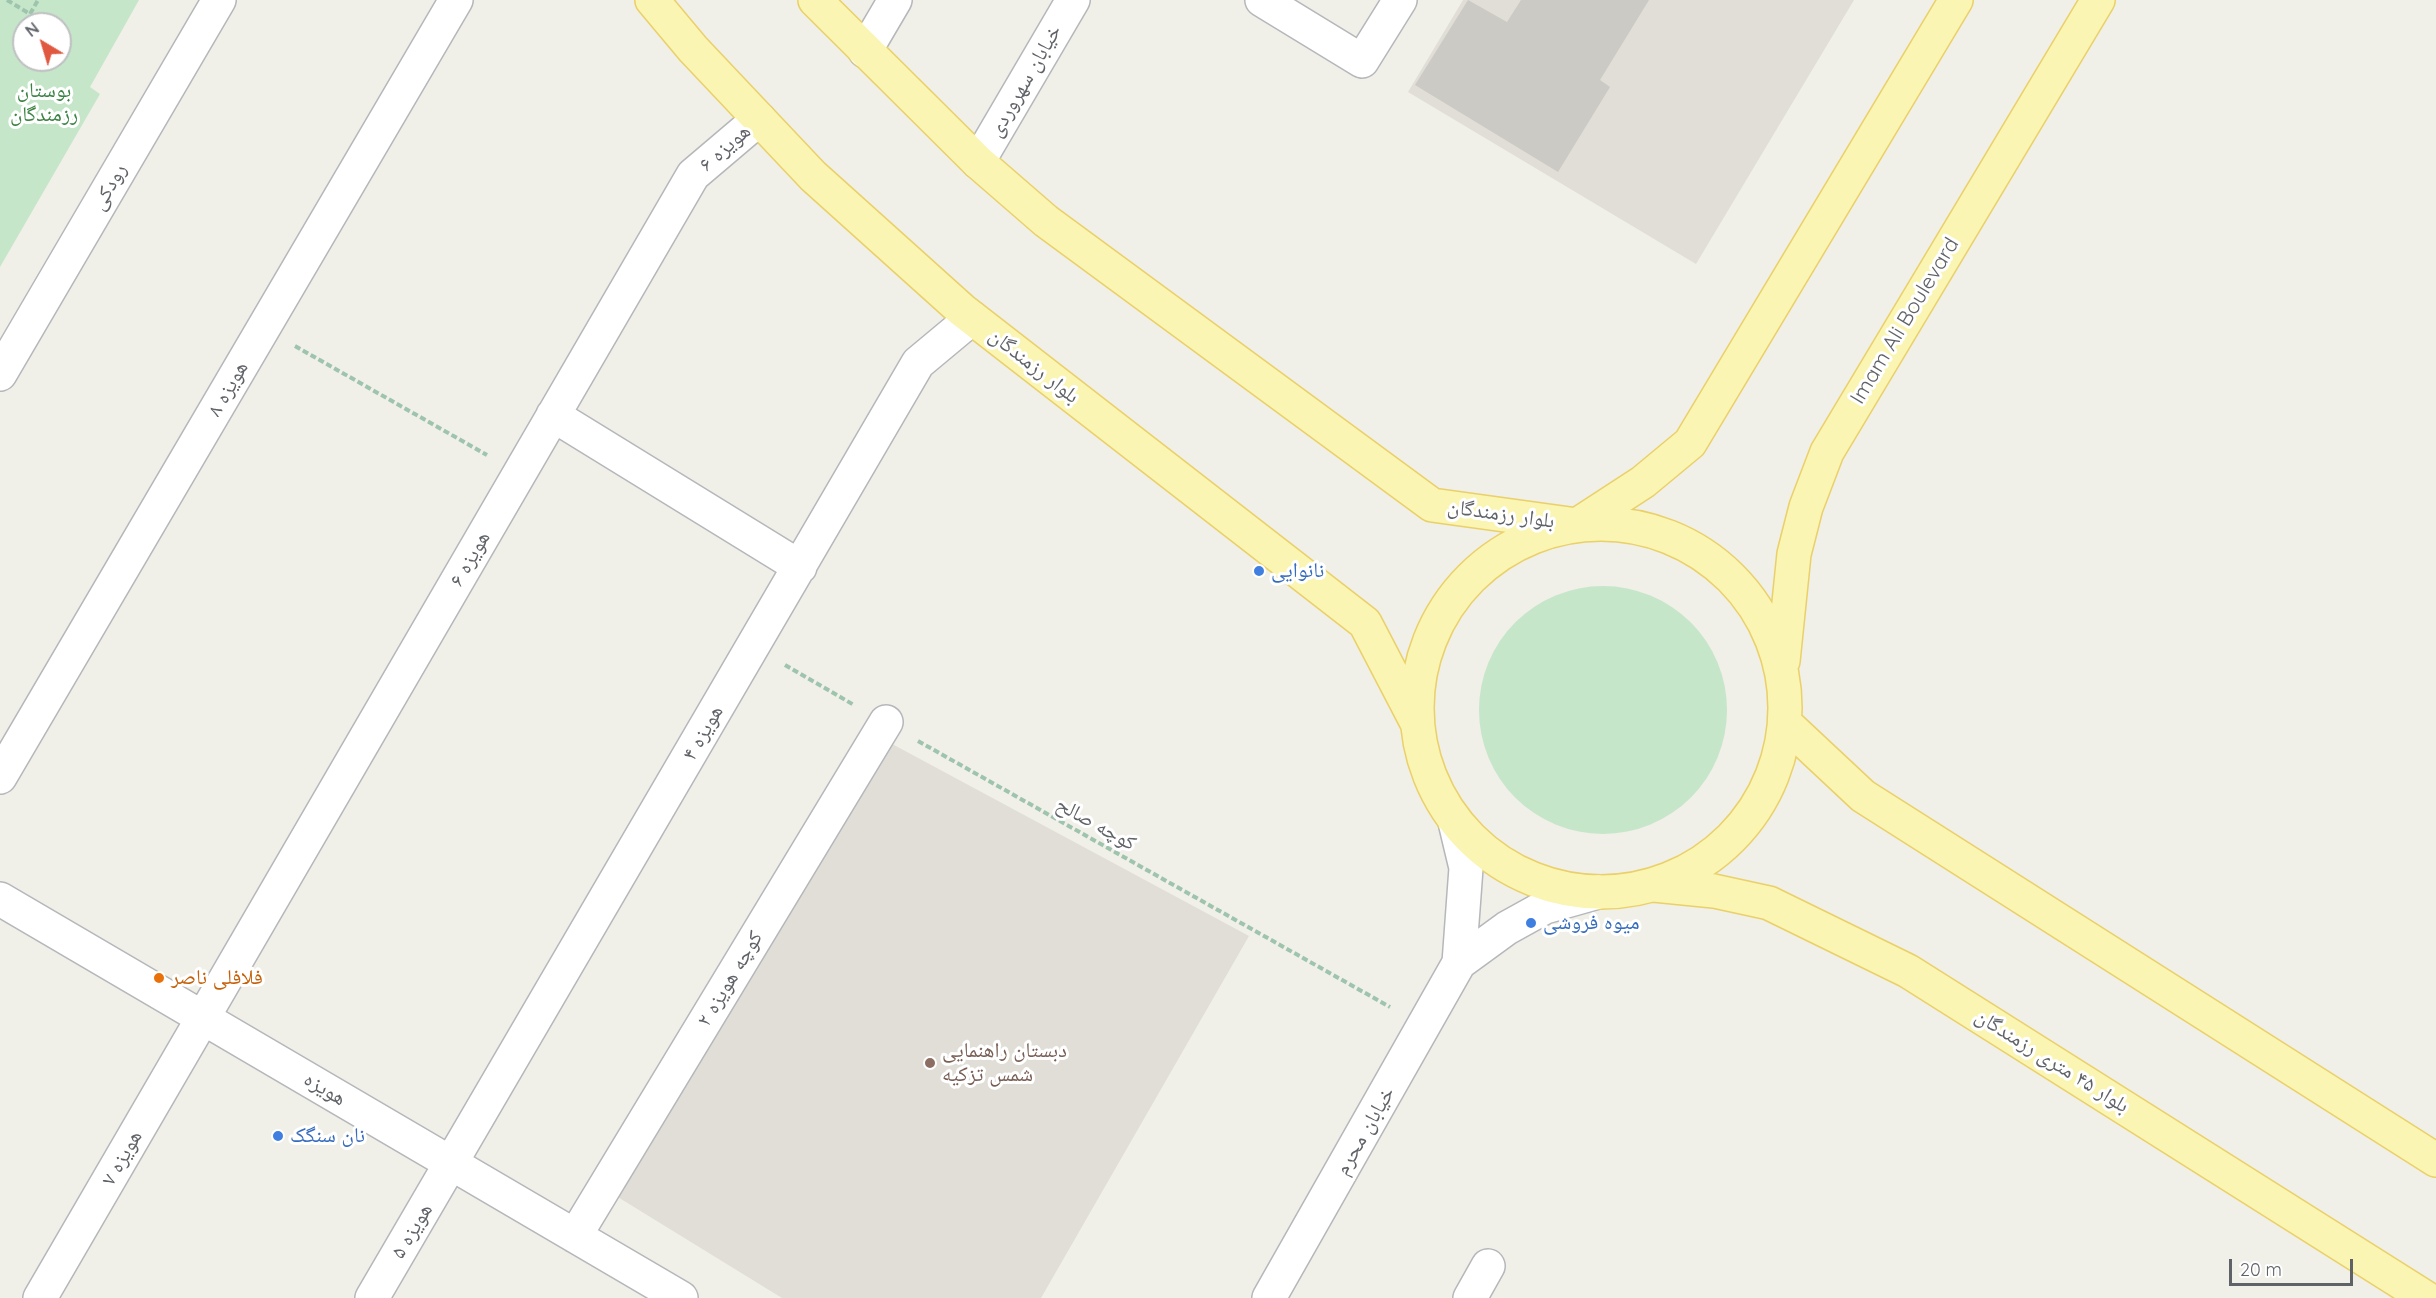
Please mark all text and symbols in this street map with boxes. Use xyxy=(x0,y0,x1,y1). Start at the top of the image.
north arrow xyxy=(12,12,72,72)
text: N xyxy=(21,18,43,41)
street label: خیابان سهروردی xyxy=(983,20,1067,142)
park label: بوستان رزمندگان xyxy=(10,78,78,128)
street label: هویزه ۶ xyxy=(694,119,756,177)
street label: رودکی xyxy=(86,159,132,215)
street label: Imam Ali Boulevard xyxy=(1845,233,1965,409)
street label: بلوار رزمندگان xyxy=(984,323,1084,409)
street label: هویزه ۸ xyxy=(202,357,254,421)
street label: بلوار رزمندگان xyxy=(1446,494,1556,534)
street label: هویزه ۶ xyxy=(444,527,496,591)
place label: نانوایی xyxy=(1271,558,1324,584)
marker: نانوایی xyxy=(1252,564,1266,578)
street label: هویزه ۴ xyxy=(677,701,729,765)
street label: کوچه صالح xyxy=(1052,792,1140,856)
place label: میوه فروشی xyxy=(1543,910,1640,936)
marker: میوه فروشی xyxy=(1524,916,1538,930)
street label: کوچه هویزه ۲ xyxy=(692,927,768,1031)
place label: فلافلی ناصر xyxy=(171,965,263,991)
marker: فلافلی ناصر xyxy=(152,971,166,985)
street label: بلوار ۴۵ متری رزمندگان xyxy=(1970,1003,2134,1119)
place label: دبستان راهنمایی شمس تزکیه xyxy=(942,1038,1067,1088)
marker: دبستان راهنمایی شمس تزکیه xyxy=(923,1056,937,1070)
street label: هویزه xyxy=(299,1067,351,1111)
street label: خیابان محرم xyxy=(1330,1082,1400,1180)
place label: نان سنگک xyxy=(290,1123,365,1149)
street label: هویزه ۷ xyxy=(96,1126,148,1190)
marker: نان سنگک xyxy=(271,1129,285,1143)
street label: هویزه ۵ xyxy=(386,1199,438,1263)
scale bar xyxy=(2232,1247,2356,1285)
text: 20 m xyxy=(2240,1258,2282,1281)

